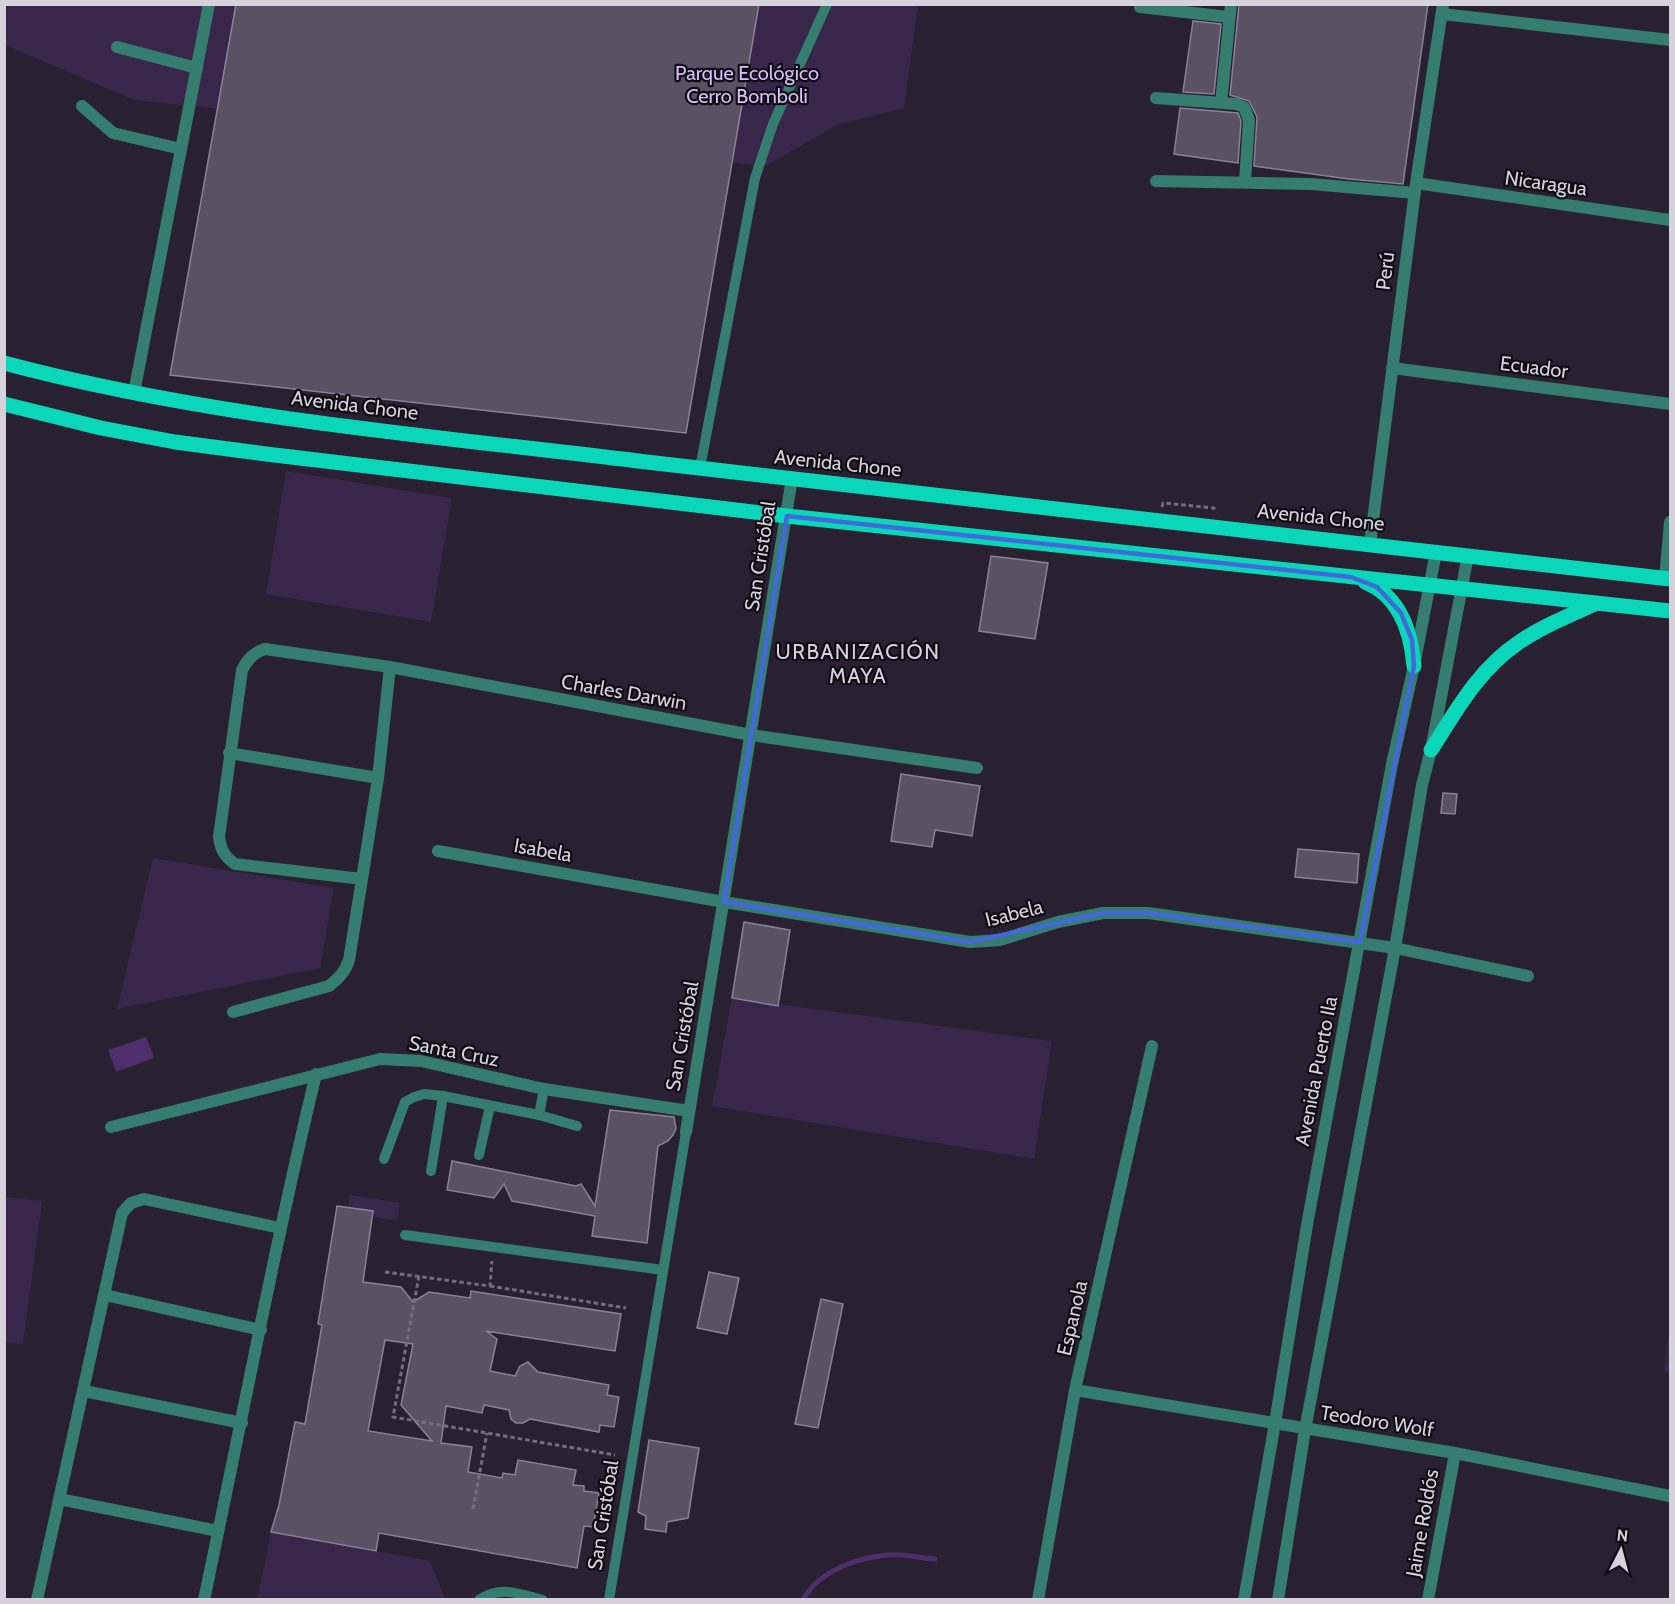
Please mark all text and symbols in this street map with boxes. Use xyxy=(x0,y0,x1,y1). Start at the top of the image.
park label: Parque Ecológico Cerro Bomboli xyxy=(675,61,819,108)
street label: Nicaragua xyxy=(1503,165,1589,201)
street label: Perú xyxy=(1371,251,1399,291)
street label: Ecuador xyxy=(1499,351,1570,383)
street label: Avenida Chone xyxy=(290,385,420,425)
street label: Avenida Chone xyxy=(773,444,903,482)
street label: Avenida Chone xyxy=(1256,498,1386,536)
street label: San Cristóbal xyxy=(739,499,781,613)
district label: URBANIZACIÓN MAYA xyxy=(776,639,940,688)
street label: Charles Darwin xyxy=(559,669,689,715)
street label: Isabela xyxy=(512,833,574,867)
street label: Isabela xyxy=(983,894,1046,932)
street label: San Cristóbal xyxy=(661,979,704,1093)
street label: Avenida Puerto Ila xyxy=(1290,994,1342,1148)
street label: Santa Cruz xyxy=(407,1030,501,1072)
street label: Espanola xyxy=(1052,1278,1092,1358)
street label: Teodoro Wolf xyxy=(1319,1400,1436,1442)
street label: San Cristóbal xyxy=(582,1458,624,1572)
street label: Jaime Roldós xyxy=(1401,1467,1443,1580)
north arrow xyxy=(1591,1520,1651,1580)
text: N xyxy=(1616,1526,1629,1546)

